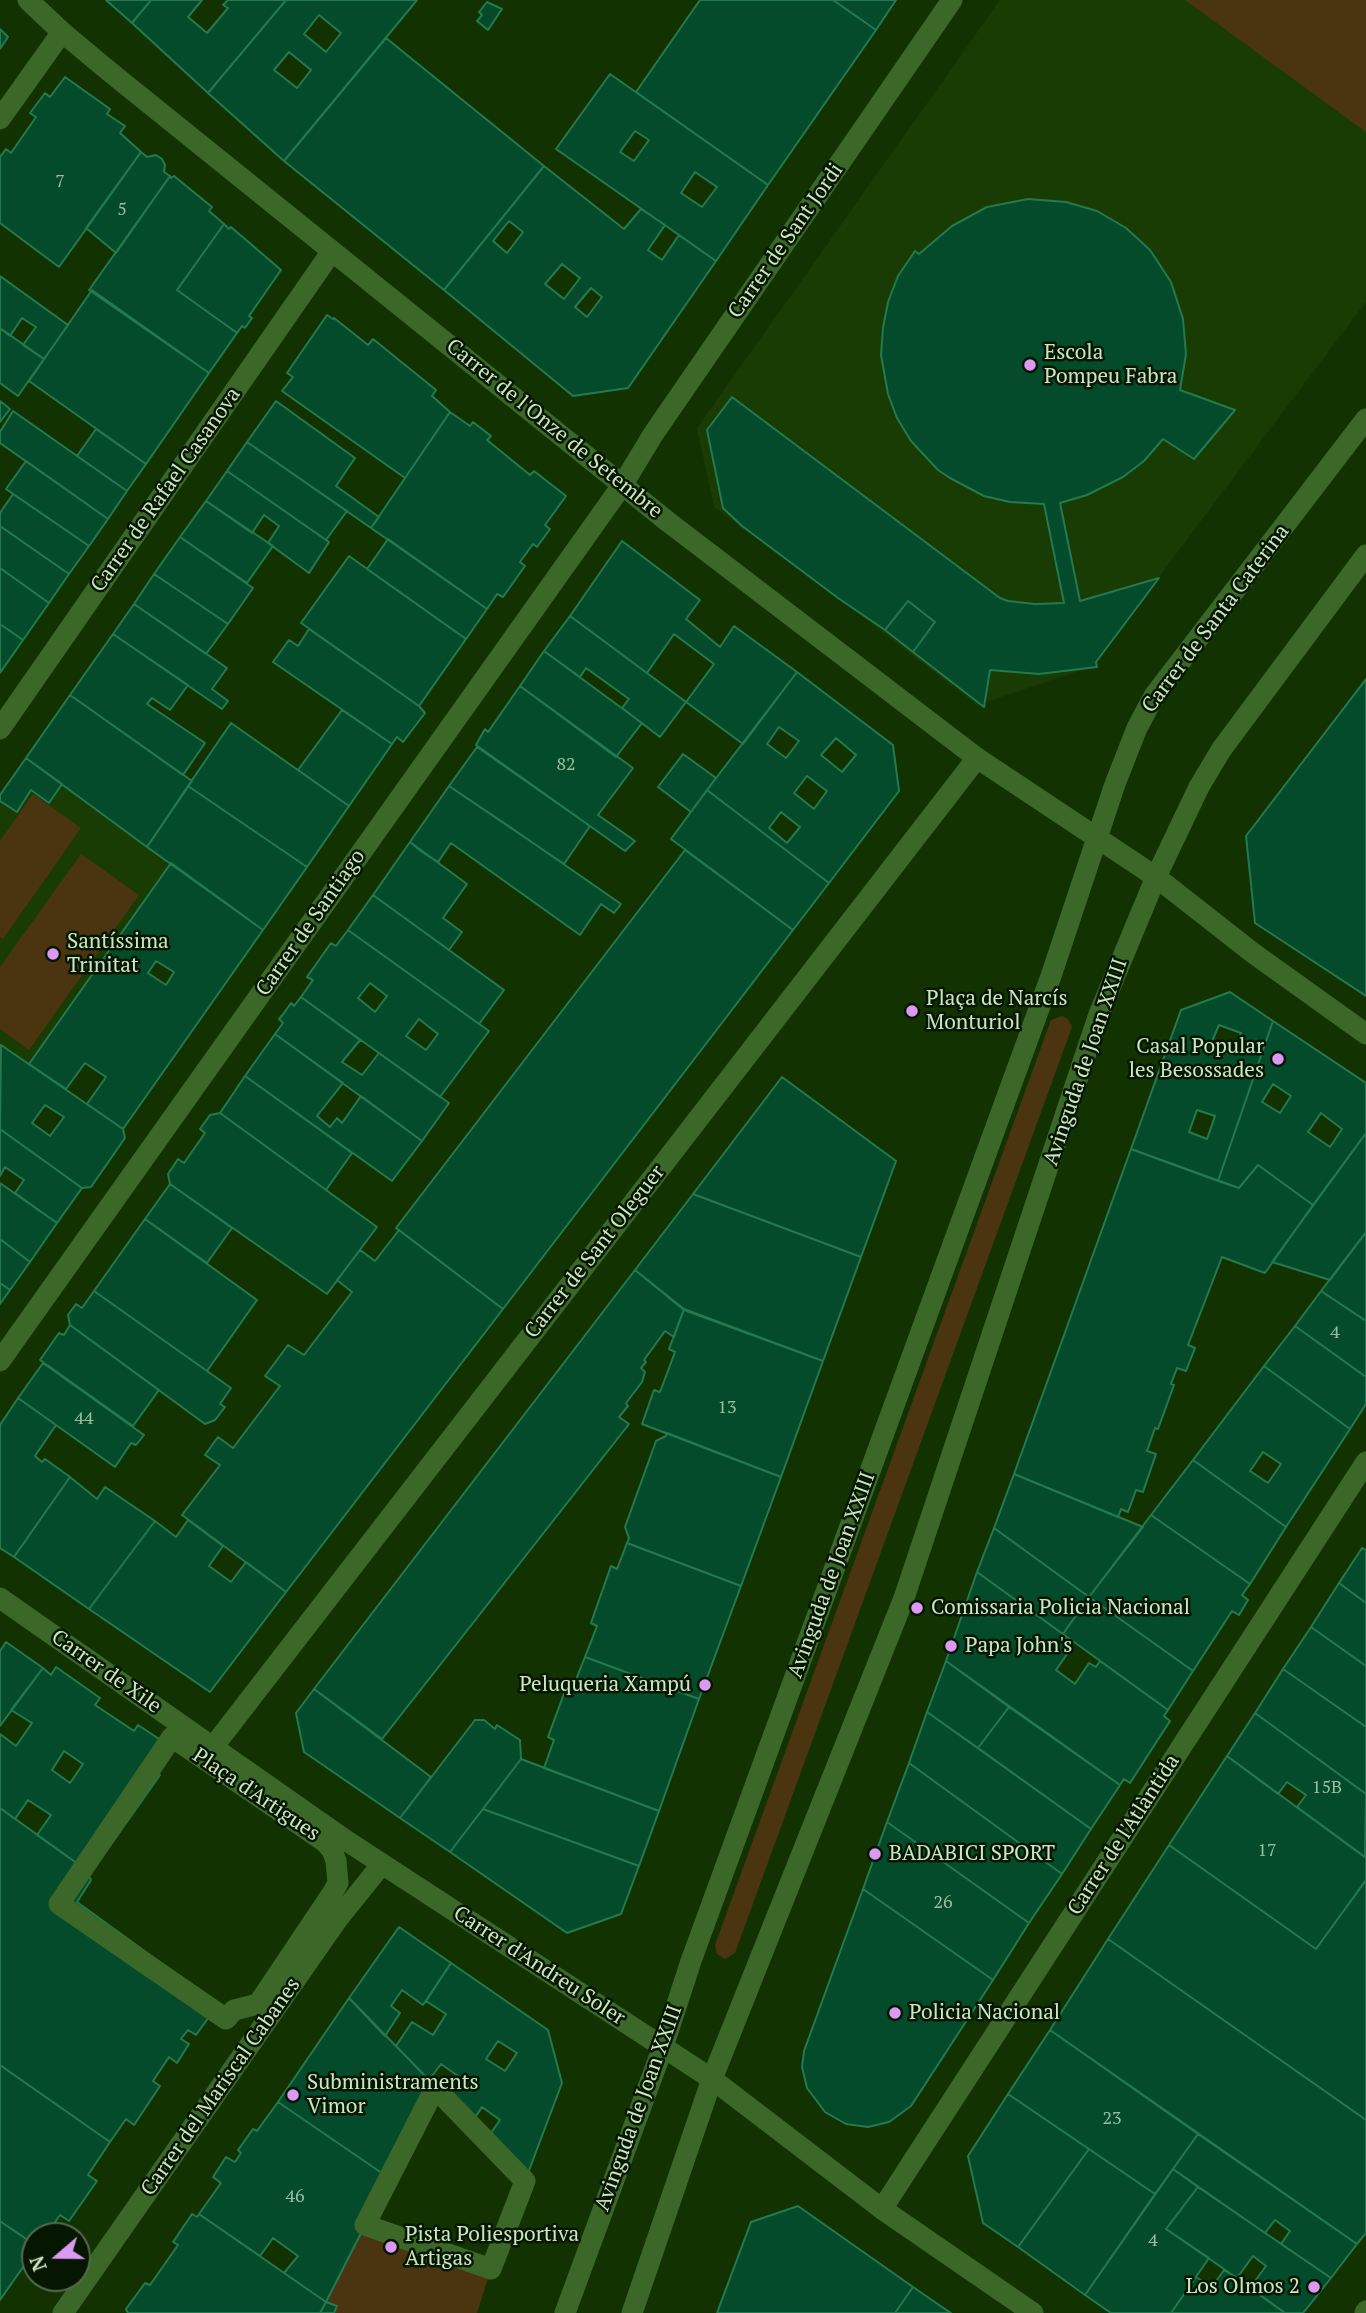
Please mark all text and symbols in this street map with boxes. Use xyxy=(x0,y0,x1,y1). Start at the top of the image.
street label: Carrer de Sant Jordi xyxy=(723,159,849,323)
house number: 7 xyxy=(55,171,65,193)
house number: 5 xyxy=(117,199,127,221)
street label: Carrer de l'Onze de Setembre xyxy=(441,334,667,524)
place label: Escola Pompeu Fabra xyxy=(1044,340,1177,390)
marker: Escola Pompeu Fabra xyxy=(1022,357,1038,373)
street label: Carrer de Rafael Casanova xyxy=(86,383,246,597)
street label: Carrer de Santa Caterina xyxy=(1137,520,1295,718)
house number: 82 xyxy=(556,754,576,776)
street label: Carrer de Santiago xyxy=(251,845,371,1001)
place label: Santíssima Trinitat xyxy=(67,929,169,979)
marker: Santíssima Trinitat xyxy=(45,946,61,962)
street label: Avinguda de Joan XXIII xyxy=(1039,955,1133,1169)
place label: Plaça de Narcís Monturiol xyxy=(926,986,1067,1036)
marker: Plaça de Narcís Monturiol xyxy=(904,1003,920,1019)
place label: Casal Popular les Besossades xyxy=(1129,1034,1264,1084)
marker: Casal Popular les Besossades xyxy=(1270,1051,1286,1067)
street label: Carrer de Sant Oleguer xyxy=(520,1160,670,1344)
house number: 4 xyxy=(1330,1322,1340,1344)
house number: 13 xyxy=(717,1397,737,1419)
house number: 44 xyxy=(74,1408,94,1430)
street label: Avinguda de Joan XXIII xyxy=(783,1469,881,1681)
place label: Comissaria Policia Nacional xyxy=(931,1595,1190,1621)
marker: Comissaria Policia Nacional xyxy=(909,1600,925,1616)
street label: Carrer de Xile xyxy=(46,1625,166,1719)
place label: Papa John's xyxy=(965,1633,1072,1659)
marker: Papa John's xyxy=(943,1638,959,1654)
place label: Peluqueria Xampú xyxy=(519,1672,691,1698)
marker: Peluqueria Xampú xyxy=(697,1677,713,1693)
street label: Plaça d'Artigues xyxy=(188,1743,324,1847)
street label: Carrer de l'Atlàntida xyxy=(1063,1750,1185,1920)
house number: 15B xyxy=(1312,1777,1342,1799)
house number: 17 xyxy=(1257,1840,1277,1862)
place label: BADABICI SPORT xyxy=(889,1841,1055,1867)
marker: BADABICI SPORT xyxy=(867,1846,883,1862)
house number: 26 xyxy=(933,1892,953,1914)
street label: Carrer d'Andreu Soler xyxy=(448,1901,630,2031)
street label: Carrer del Mariscal Cabanes xyxy=(136,1973,306,2201)
place label: Policia Nacional xyxy=(909,2000,1060,2026)
street label: Avinguda de Joan XXIII xyxy=(590,2002,688,2214)
marker: Policia Nacional xyxy=(887,2005,903,2021)
place label: Subministraments Vimor xyxy=(307,2070,479,2120)
marker: Subministraments Vimor xyxy=(285,2087,301,2103)
house number: 23 xyxy=(1102,2108,1122,2130)
house number: 46 xyxy=(285,2186,305,2208)
north arrow xyxy=(21,2222,91,2292)
place label: Pista Poliesportiva Artigas xyxy=(405,2222,579,2272)
house number: 4 xyxy=(1148,2230,1158,2252)
marker: Pista Poliesportiva Artigas xyxy=(383,2239,399,2255)
text: N xyxy=(23,2253,52,2275)
place label: Los Olmos 2 xyxy=(1186,2274,1300,2300)
marker: Los Olmos 2 xyxy=(1306,2279,1322,2295)

